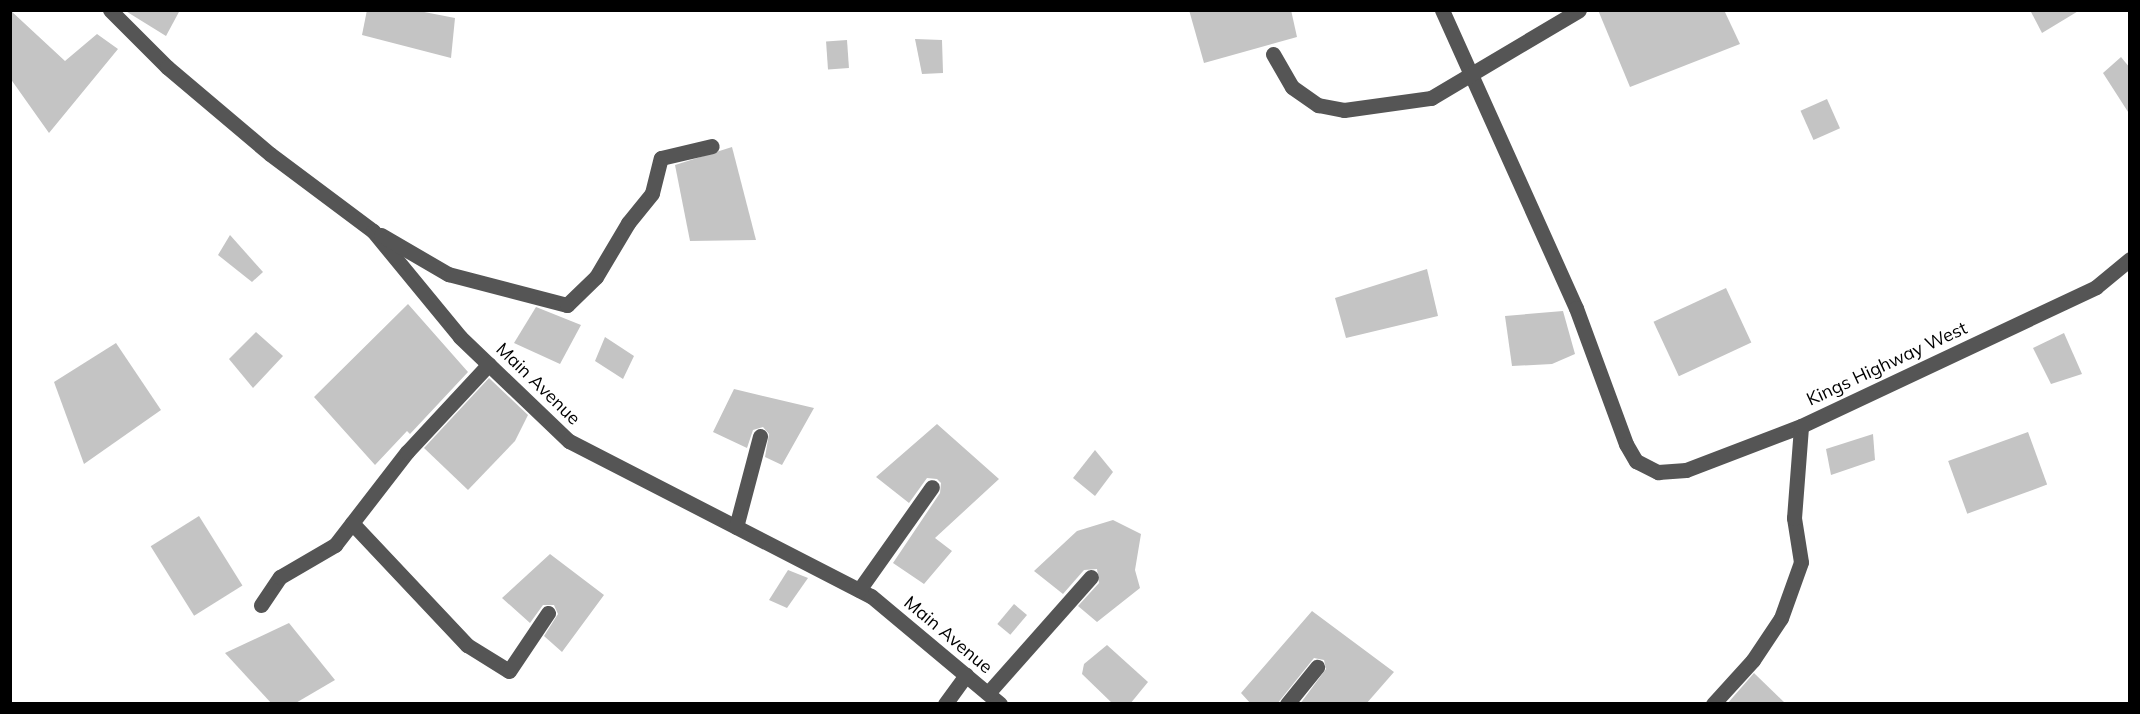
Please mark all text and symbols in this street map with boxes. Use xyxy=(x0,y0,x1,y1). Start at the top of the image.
street label: Kings Highway West xyxy=(1803,317,1971,411)
street label: Main Avenue xyxy=(491,339,585,429)
street label: Main Avenue xyxy=(900,592,996,678)

